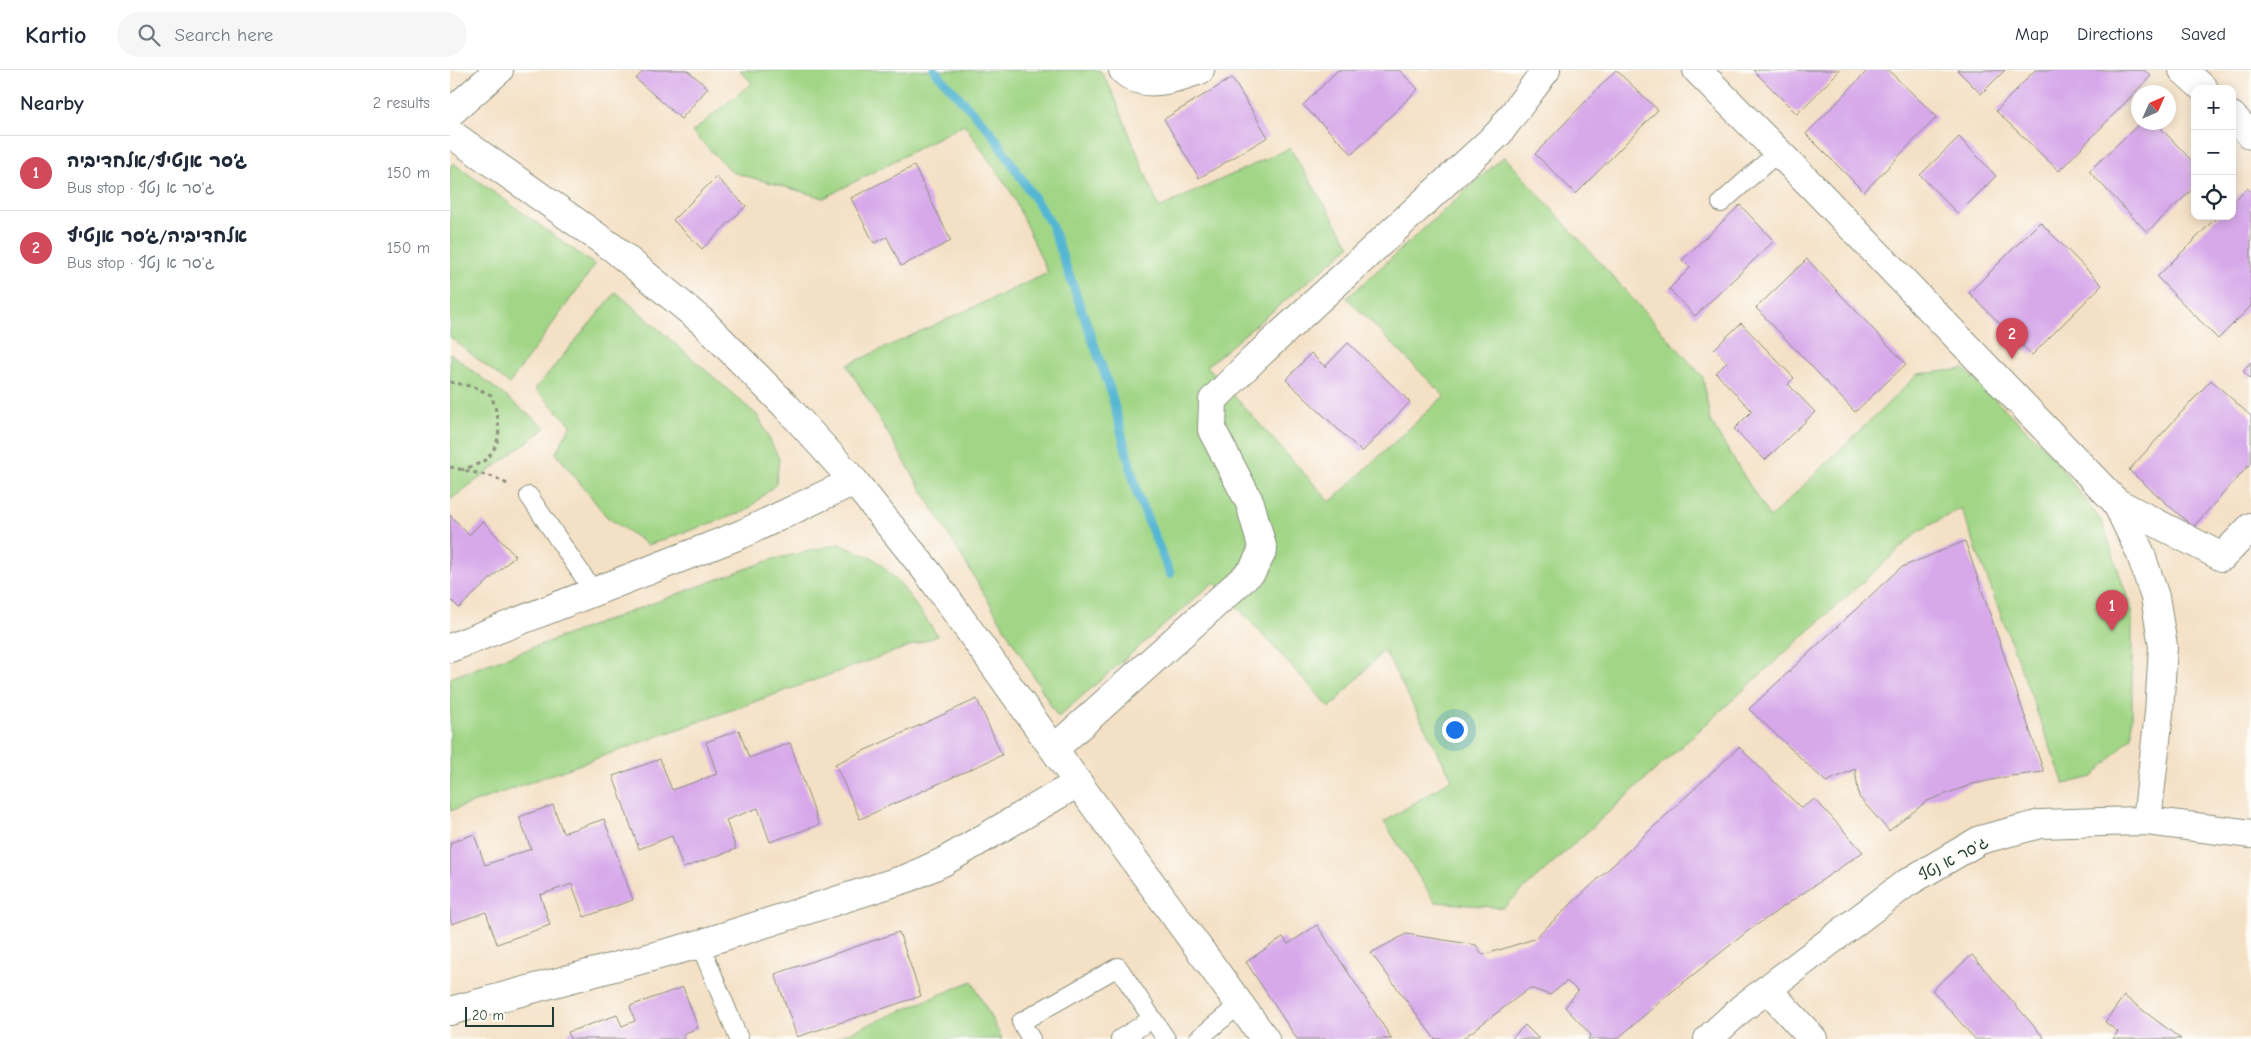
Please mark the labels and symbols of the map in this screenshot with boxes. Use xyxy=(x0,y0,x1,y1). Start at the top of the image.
north arrow xyxy=(2131,85,2176,130)
pin: 2 xyxy=(1996,318,2028,359)
pin: 1 xyxy=(2096,590,2128,631)
your location xyxy=(1442,717,1468,743)
street label: ג'סר א נטף xyxy=(1916,833,1991,885)
scale bar xyxy=(465,1004,554,1027)

